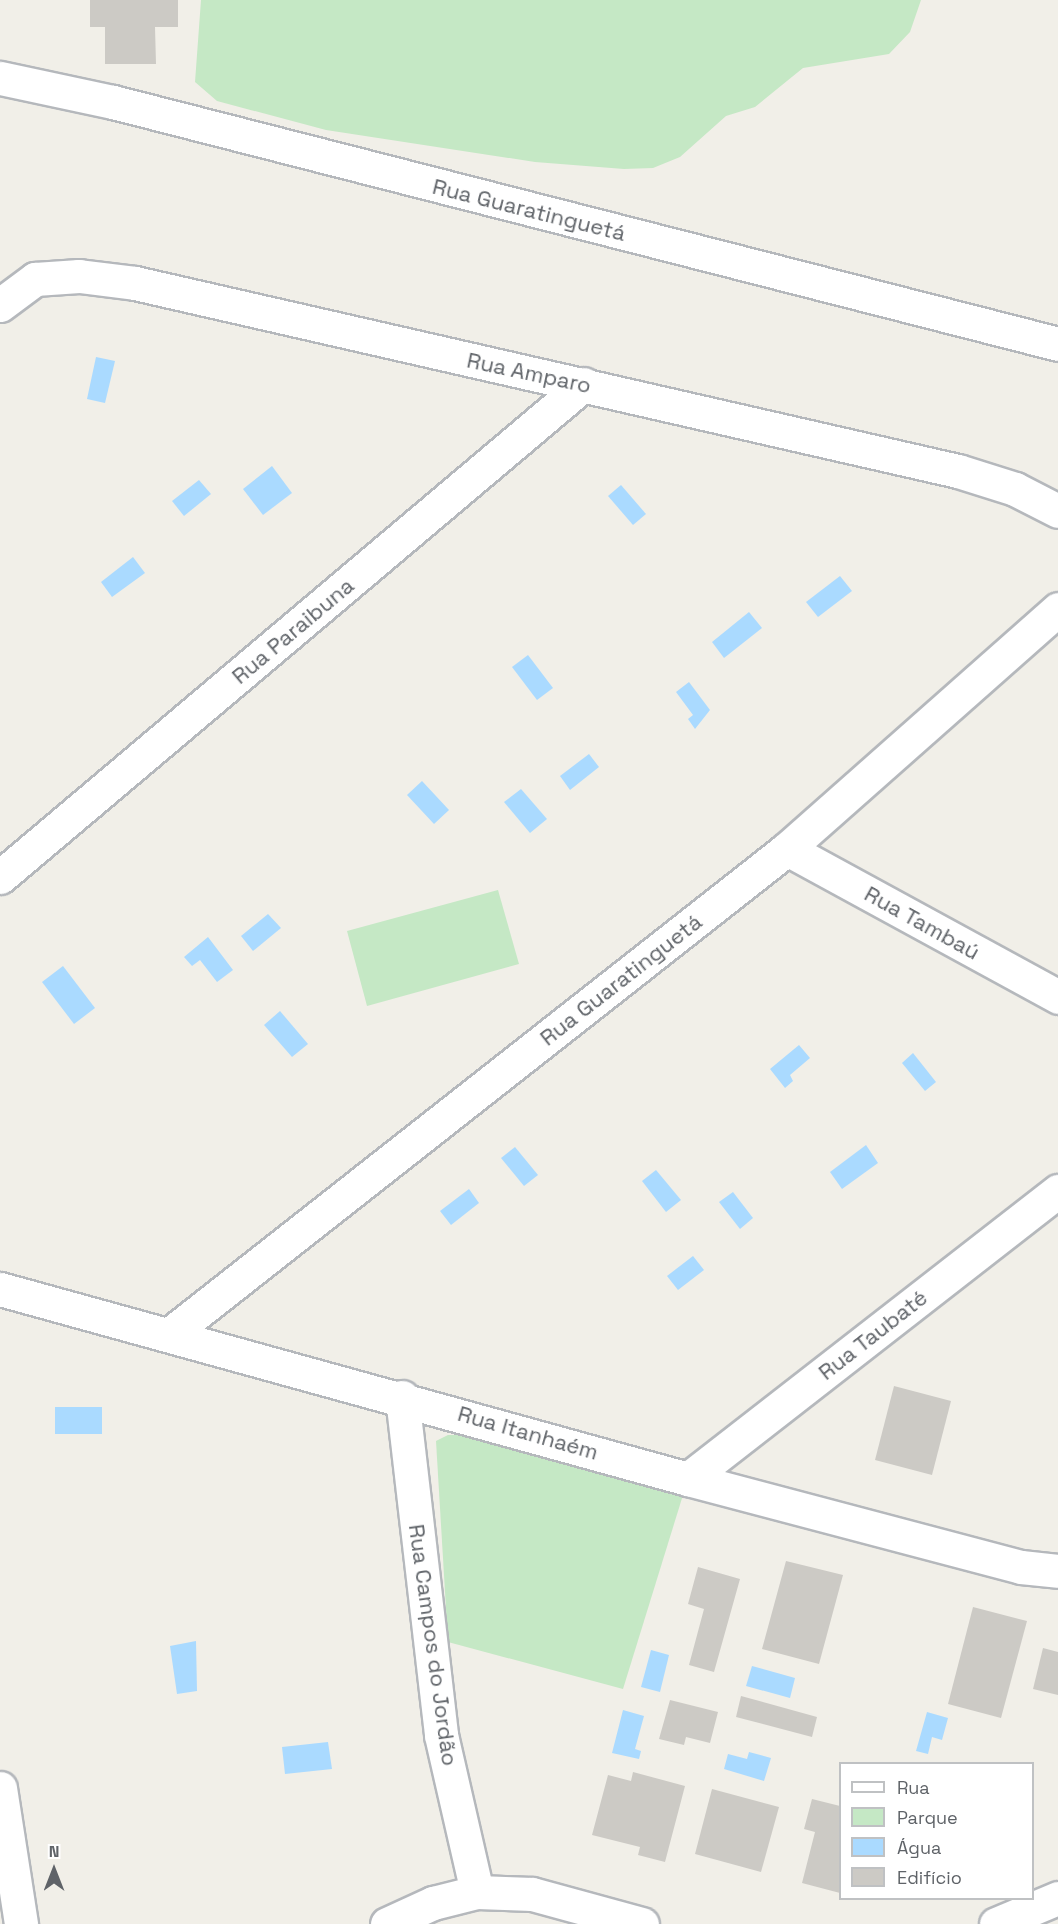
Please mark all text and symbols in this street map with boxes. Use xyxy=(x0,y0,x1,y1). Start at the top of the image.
street label: Rua Guaratinguetá xyxy=(430,173,628,247)
street label: Rua Amparo xyxy=(464,347,594,399)
street label: Rua Paraibuna xyxy=(227,572,359,690)
street label: Rua Tambaú xyxy=(860,880,984,966)
street label: Rua Guaratinguetá xyxy=(535,909,707,1051)
street label: Rua Taubaté xyxy=(813,1284,933,1386)
street label: Rua Itanhaém xyxy=(455,1400,601,1466)
street label: Rua Campos do Jordão xyxy=(403,1522,463,1768)
legend xyxy=(839,1762,1034,1900)
text: Rua xyxy=(897,1776,930,1799)
text: Parque xyxy=(897,1806,958,1829)
text: Água xyxy=(897,1836,941,1859)
north arrow xyxy=(24,1840,84,1900)
text: N xyxy=(49,1841,59,1862)
text: Edifício xyxy=(897,1866,962,1889)

